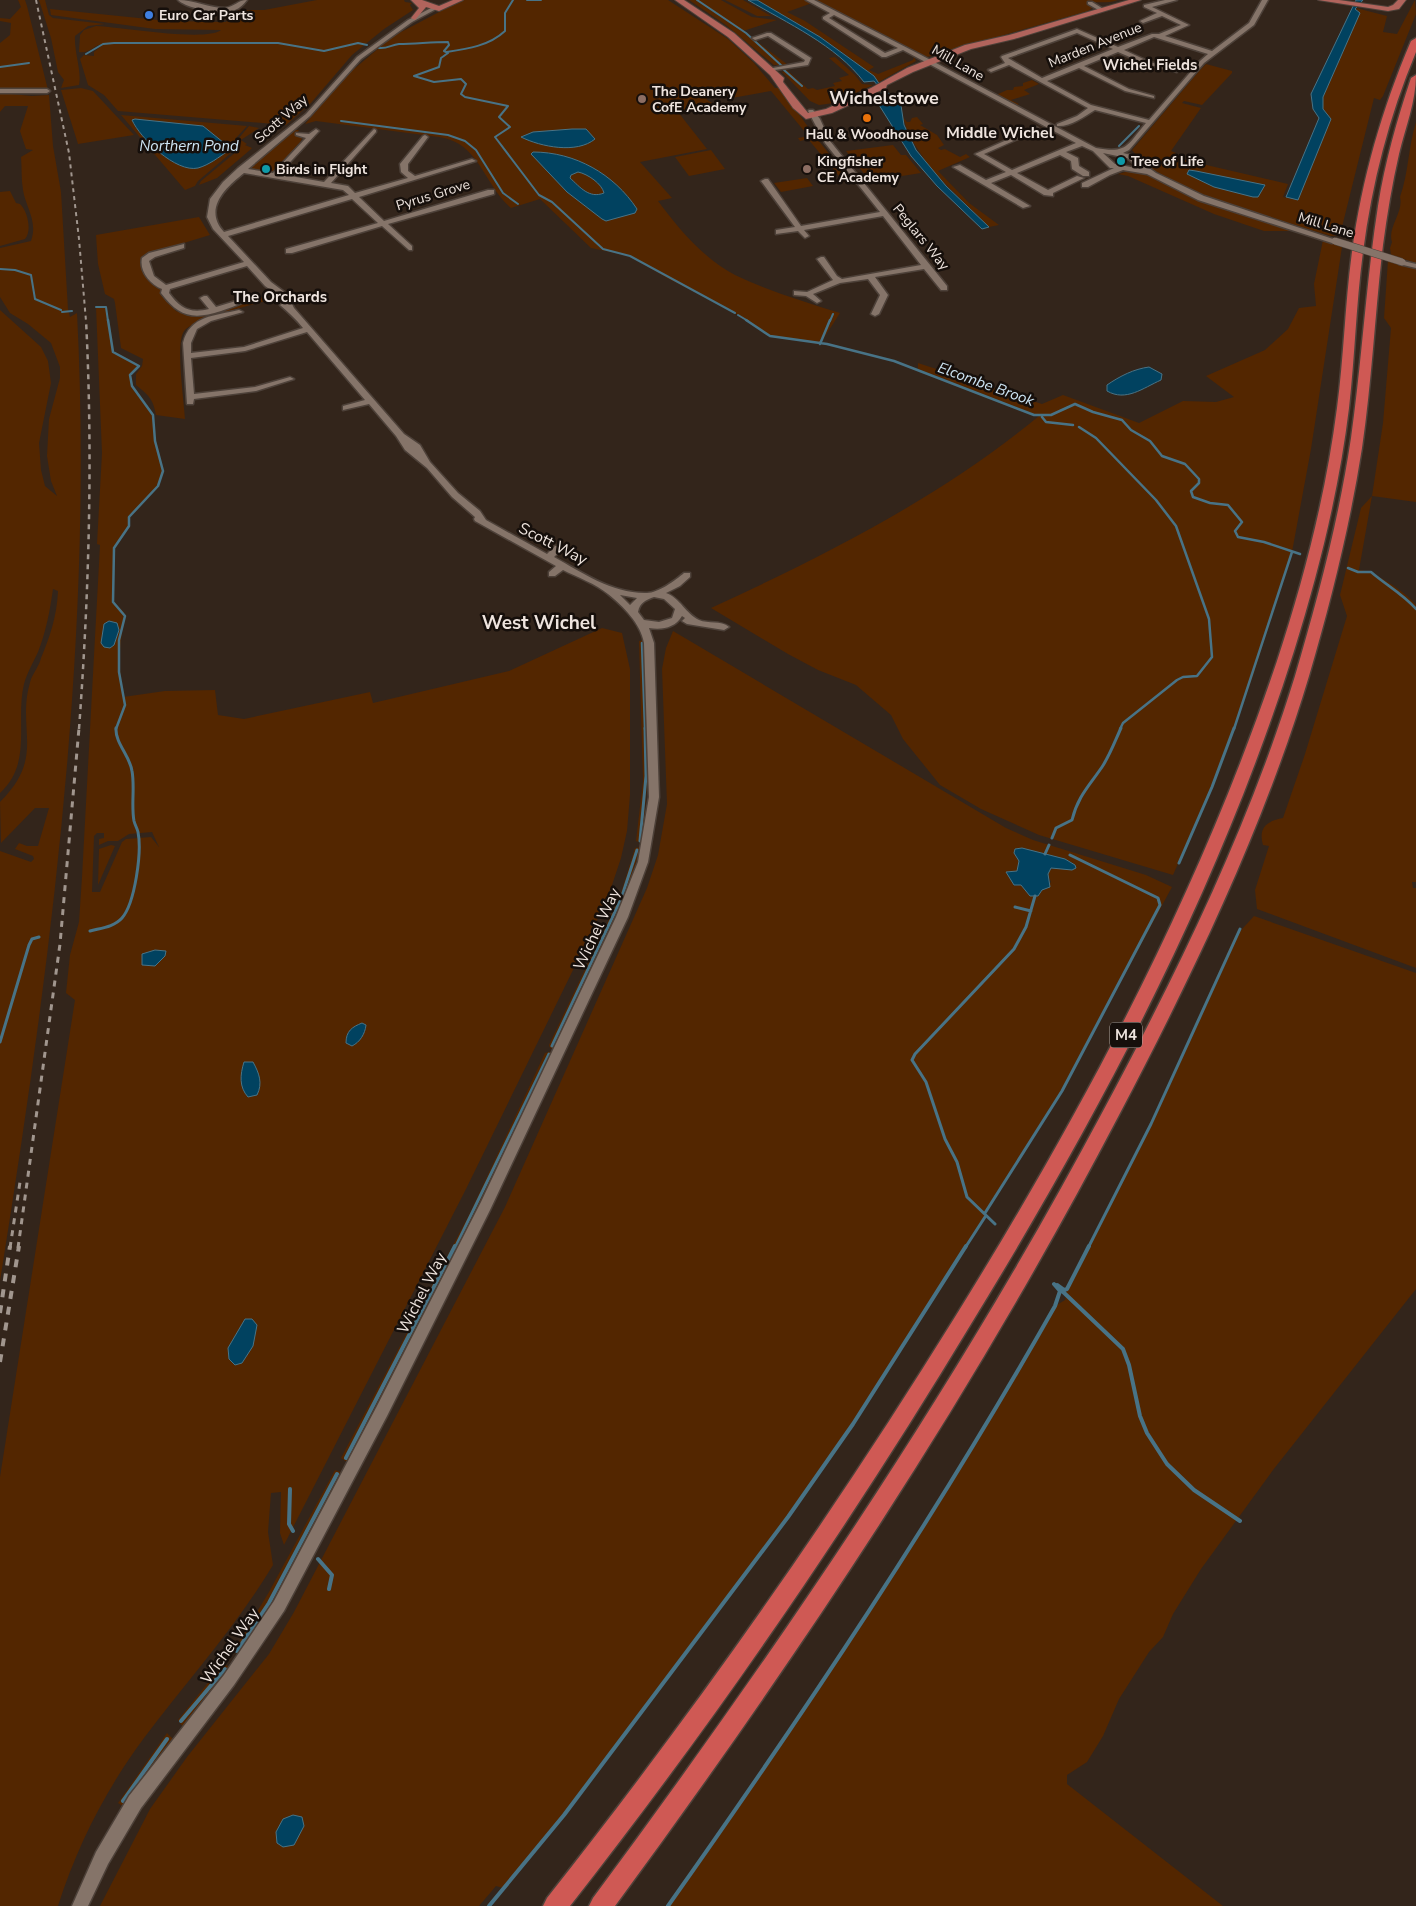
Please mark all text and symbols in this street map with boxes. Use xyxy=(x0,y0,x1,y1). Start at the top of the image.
place label: Euro Car Parts xyxy=(159,6,254,25)
marker: Euro Car Parts xyxy=(143,9,155,21)
street label: Marden Avenue xyxy=(1045,18,1145,72)
street label: Mill Lane xyxy=(928,40,988,86)
district label: Wichel Fields xyxy=(1103,55,1197,75)
place label: The Deanery CofE Academy xyxy=(652,82,747,117)
district label: Wichelstowe xyxy=(829,86,939,110)
street label: Scott Way xyxy=(250,90,312,148)
marker: The Deanery CofE Academy xyxy=(636,93,648,105)
marker: Hall & Woodhouse xyxy=(861,112,873,124)
district label: Middle Wichel xyxy=(946,122,1054,144)
place label: Hall & Woodhouse xyxy=(805,125,929,144)
water label: Northern Pond xyxy=(139,136,239,156)
place label: Kingfisher CE Academy xyxy=(817,152,899,187)
place label: Tree of Life xyxy=(1131,152,1204,171)
marker: Tree of Life xyxy=(1115,155,1127,167)
place label: Birds in Flight xyxy=(276,160,368,179)
marker: Birds in Flight xyxy=(260,163,272,175)
marker: Kingfisher CE Academy xyxy=(801,163,813,175)
street label: Pyrus Grove xyxy=(394,175,472,215)
street label: Peglars Way xyxy=(888,200,954,275)
street label: Mill Lane xyxy=(1296,208,1356,242)
district label: The Orchards xyxy=(233,287,327,307)
water label: Elcombe Brook xyxy=(935,357,1037,411)
street label: Scott Way xyxy=(515,517,592,571)
district label: West Wichel xyxy=(482,610,596,636)
street label: Wichel Way xyxy=(568,884,626,974)
road number: M4 xyxy=(1110,1022,1142,1048)
street label: Wichel Way xyxy=(392,1248,452,1337)
street label: Wichel Way xyxy=(196,1603,265,1689)

